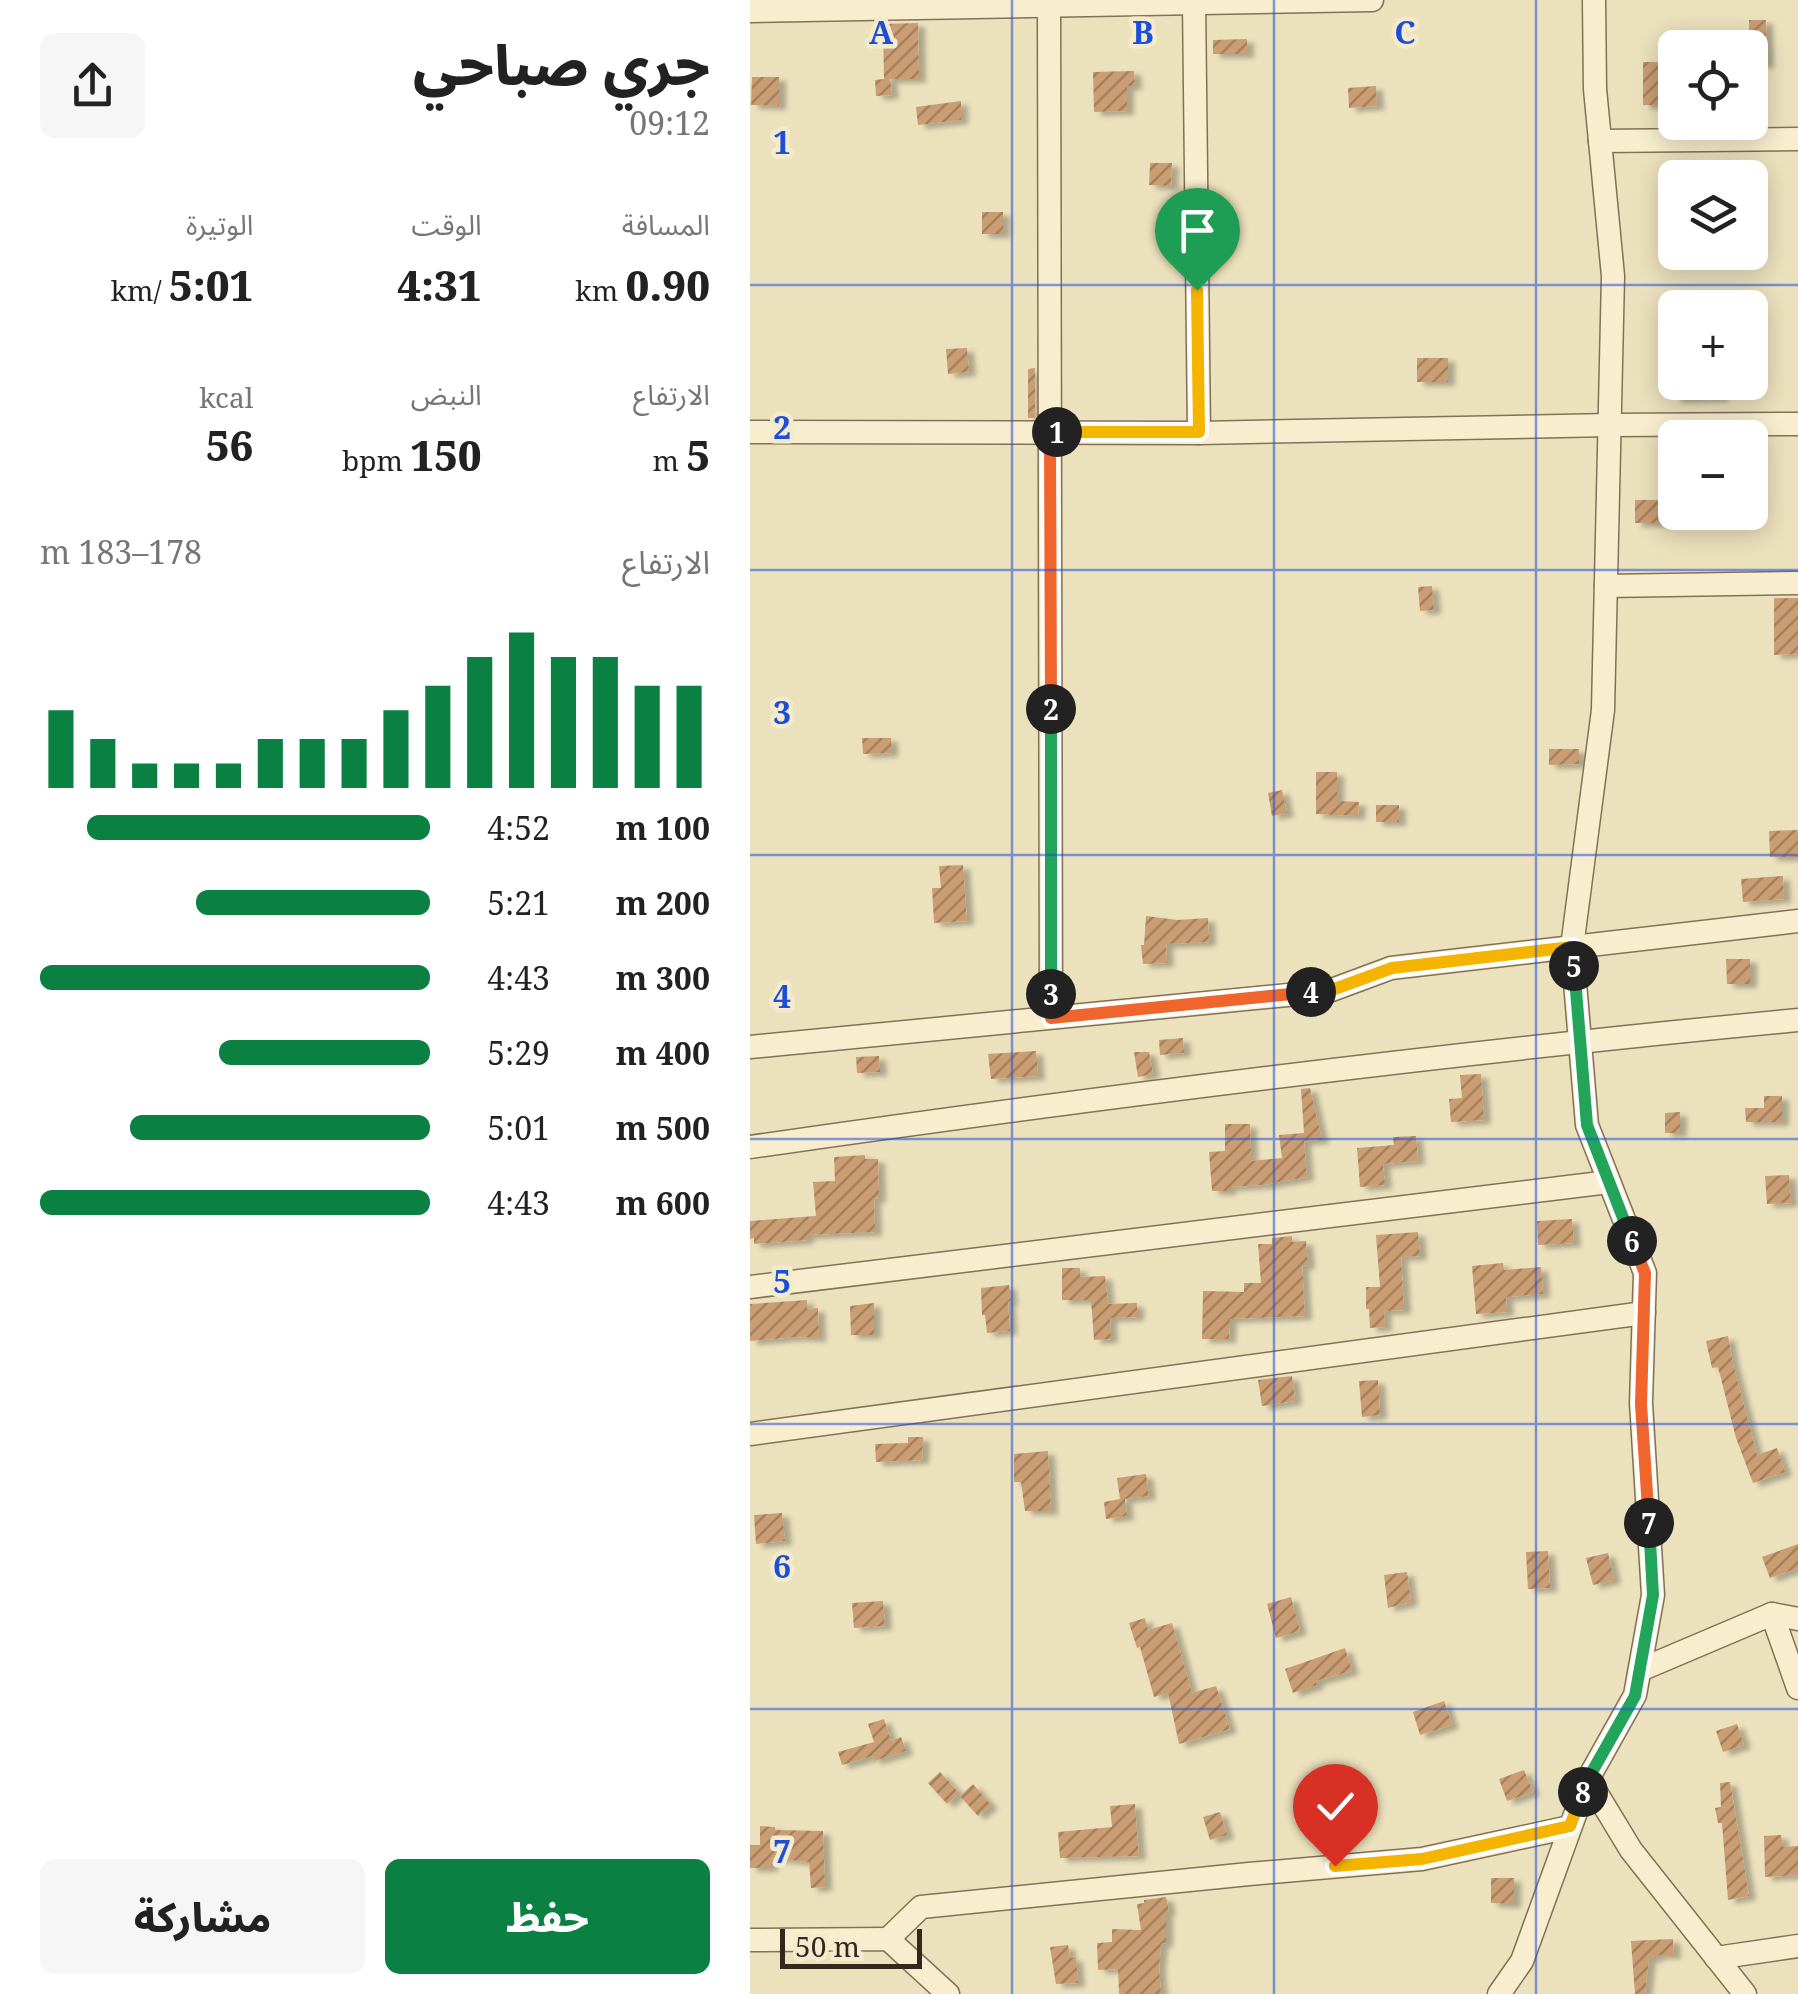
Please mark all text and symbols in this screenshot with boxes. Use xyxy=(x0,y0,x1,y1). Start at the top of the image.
text: A xyxy=(869,10,894,53)
text: B xyxy=(1132,10,1154,53)
text: C xyxy=(1394,10,1416,53)
text: جري صباحي xyxy=(413,26,710,101)
map controls xyxy=(1658,30,1768,530)
button: locate xyxy=(1658,30,1768,140)
button: share xyxy=(40,33,145,138)
text: 09:12 xyxy=(629,101,710,144)
text: 1 xyxy=(773,120,791,163)
button: layers xyxy=(1658,160,1768,270)
pin xyxy=(1155,188,1240,291)
icon: arrive xyxy=(1170,203,1225,258)
text: الوتيرة xyxy=(186,205,253,243)
text: الوقت xyxy=(411,205,482,243)
text: المسافة xyxy=(622,205,710,243)
text: 5:01 xyxy=(169,256,253,313)
text: 4:31 xyxy=(397,256,482,313)
text: 0.90 xyxy=(625,256,710,313)
text: /km xyxy=(111,271,169,309)
text: km xyxy=(575,271,625,309)
button: + xyxy=(1658,290,1768,400)
text: النبض xyxy=(411,375,482,413)
text: الارتفاع xyxy=(633,375,710,413)
text: kcal xyxy=(199,378,253,416)
text: 2 xyxy=(773,405,791,448)
pin: 1 xyxy=(1032,407,1082,457)
text: 1 xyxy=(1049,413,1065,451)
text: 56 xyxy=(206,416,253,473)
button: − xyxy=(1658,420,1768,530)
text: 150 xyxy=(410,426,482,483)
text: 5 xyxy=(686,426,710,483)
text: bpm xyxy=(342,441,410,479)
text: m xyxy=(652,441,686,479)
text: 178–183 m xyxy=(40,530,202,573)
text: الارتفاع xyxy=(622,540,710,583)
pin: 2 xyxy=(1026,684,1076,734)
text: 3 xyxy=(773,690,791,733)
text: 2 xyxy=(1043,690,1059,728)
text: 4:52 xyxy=(487,806,550,849)
text: 100 m xyxy=(616,806,710,849)
text: 5:21 xyxy=(487,881,550,924)
text: 200 m xyxy=(616,881,710,924)
pin: 5 xyxy=(1549,941,1599,991)
text: 5 xyxy=(1566,947,1582,985)
text: 4:43 xyxy=(487,956,550,999)
text: 300 m xyxy=(616,956,710,999)
pin: 4 xyxy=(1286,967,1336,1017)
pin: 3 xyxy=(1026,969,1076,1019)
text: 4 xyxy=(1303,973,1319,1011)
text: 4 xyxy=(773,974,791,1017)
text: 3 xyxy=(1043,975,1059,1013)
text: 5:29 xyxy=(487,1031,550,1074)
text: 400 m xyxy=(616,1031,710,1074)
text: 5:01 xyxy=(487,1106,550,1149)
text: 500 m xyxy=(616,1106,710,1149)
text: 4:43 xyxy=(487,1181,550,1224)
text: 600 m xyxy=(616,1181,710,1224)
pin: 6 xyxy=(1607,1216,1657,1266)
text: 6 xyxy=(1624,1222,1640,1260)
text: 5 xyxy=(773,1259,791,1302)
pin: 7 xyxy=(1624,1498,1674,1548)
text: 7 xyxy=(1641,1504,1657,1542)
text: 6 xyxy=(773,1544,791,1587)
pin xyxy=(1293,1764,1378,1867)
pin: 8 xyxy=(1558,1767,1608,1817)
text: 8 xyxy=(1575,1773,1591,1811)
icon: check xyxy=(1308,1779,1363,1834)
text: 7 xyxy=(773,1829,791,1872)
button: مشاركة xyxy=(40,1859,365,1974)
button: حفظ xyxy=(385,1859,710,1974)
scale bar xyxy=(780,1924,922,1968)
text: 50 m xyxy=(795,1927,860,1965)

